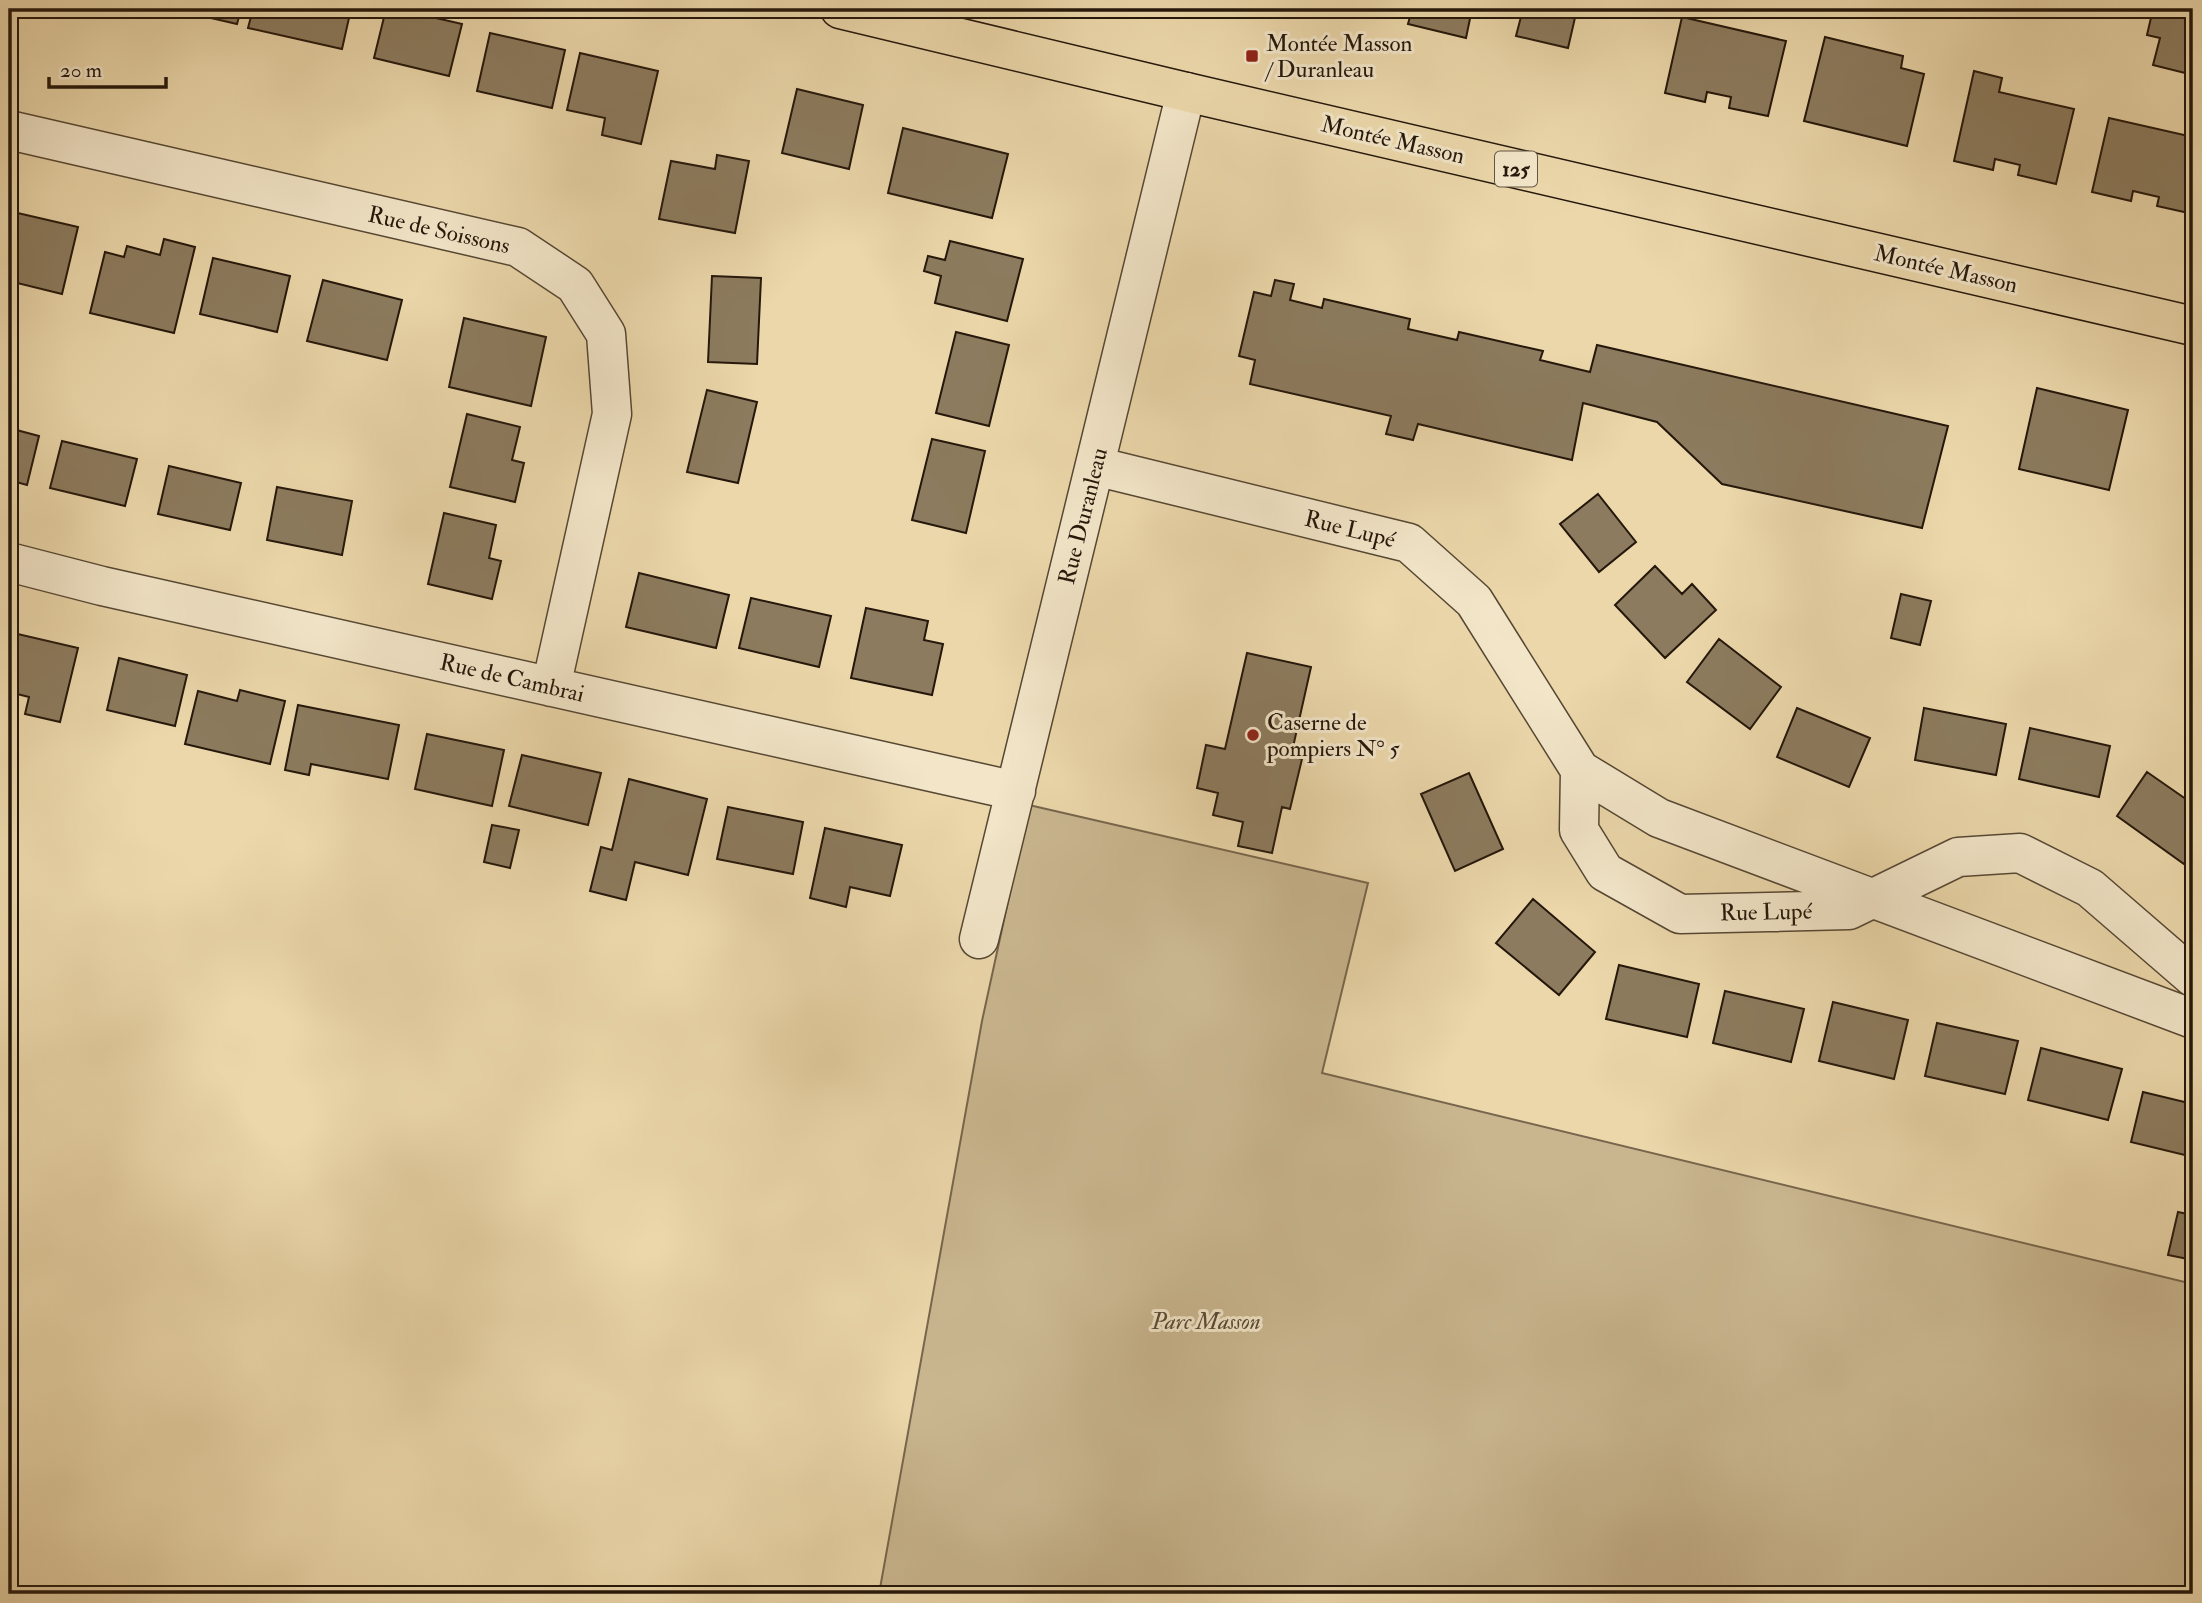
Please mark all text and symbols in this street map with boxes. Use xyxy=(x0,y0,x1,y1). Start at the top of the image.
place label: Montée Masson / Duranleau xyxy=(1264,29,1413,84)
scale bar xyxy=(49,46,166,90)
marker: Montée Masson / Duranleau xyxy=(1244,48,1260,64)
text: 20 m xyxy=(60,57,102,84)
street label: Montée Masson xyxy=(1318,109,1468,171)
road number: 125 xyxy=(1495,152,1537,186)
street label: Rue de Soissons xyxy=(365,200,513,260)
street label: Montée Masson xyxy=(1871,238,2021,300)
street label: Rue Duranleau xyxy=(1052,445,1114,587)
street label: Rue Lupé xyxy=(1301,504,1399,555)
street label: Rue de Cambrai xyxy=(437,647,587,709)
place label: Caserne de pompiers N° 5 xyxy=(1266,708,1400,764)
marker: Caserne de pompiers N° 5 xyxy=(1245,727,1261,743)
street label: Rue Lupé xyxy=(1720,897,1813,928)
park label: Parc Masson xyxy=(1150,1307,1261,1336)

